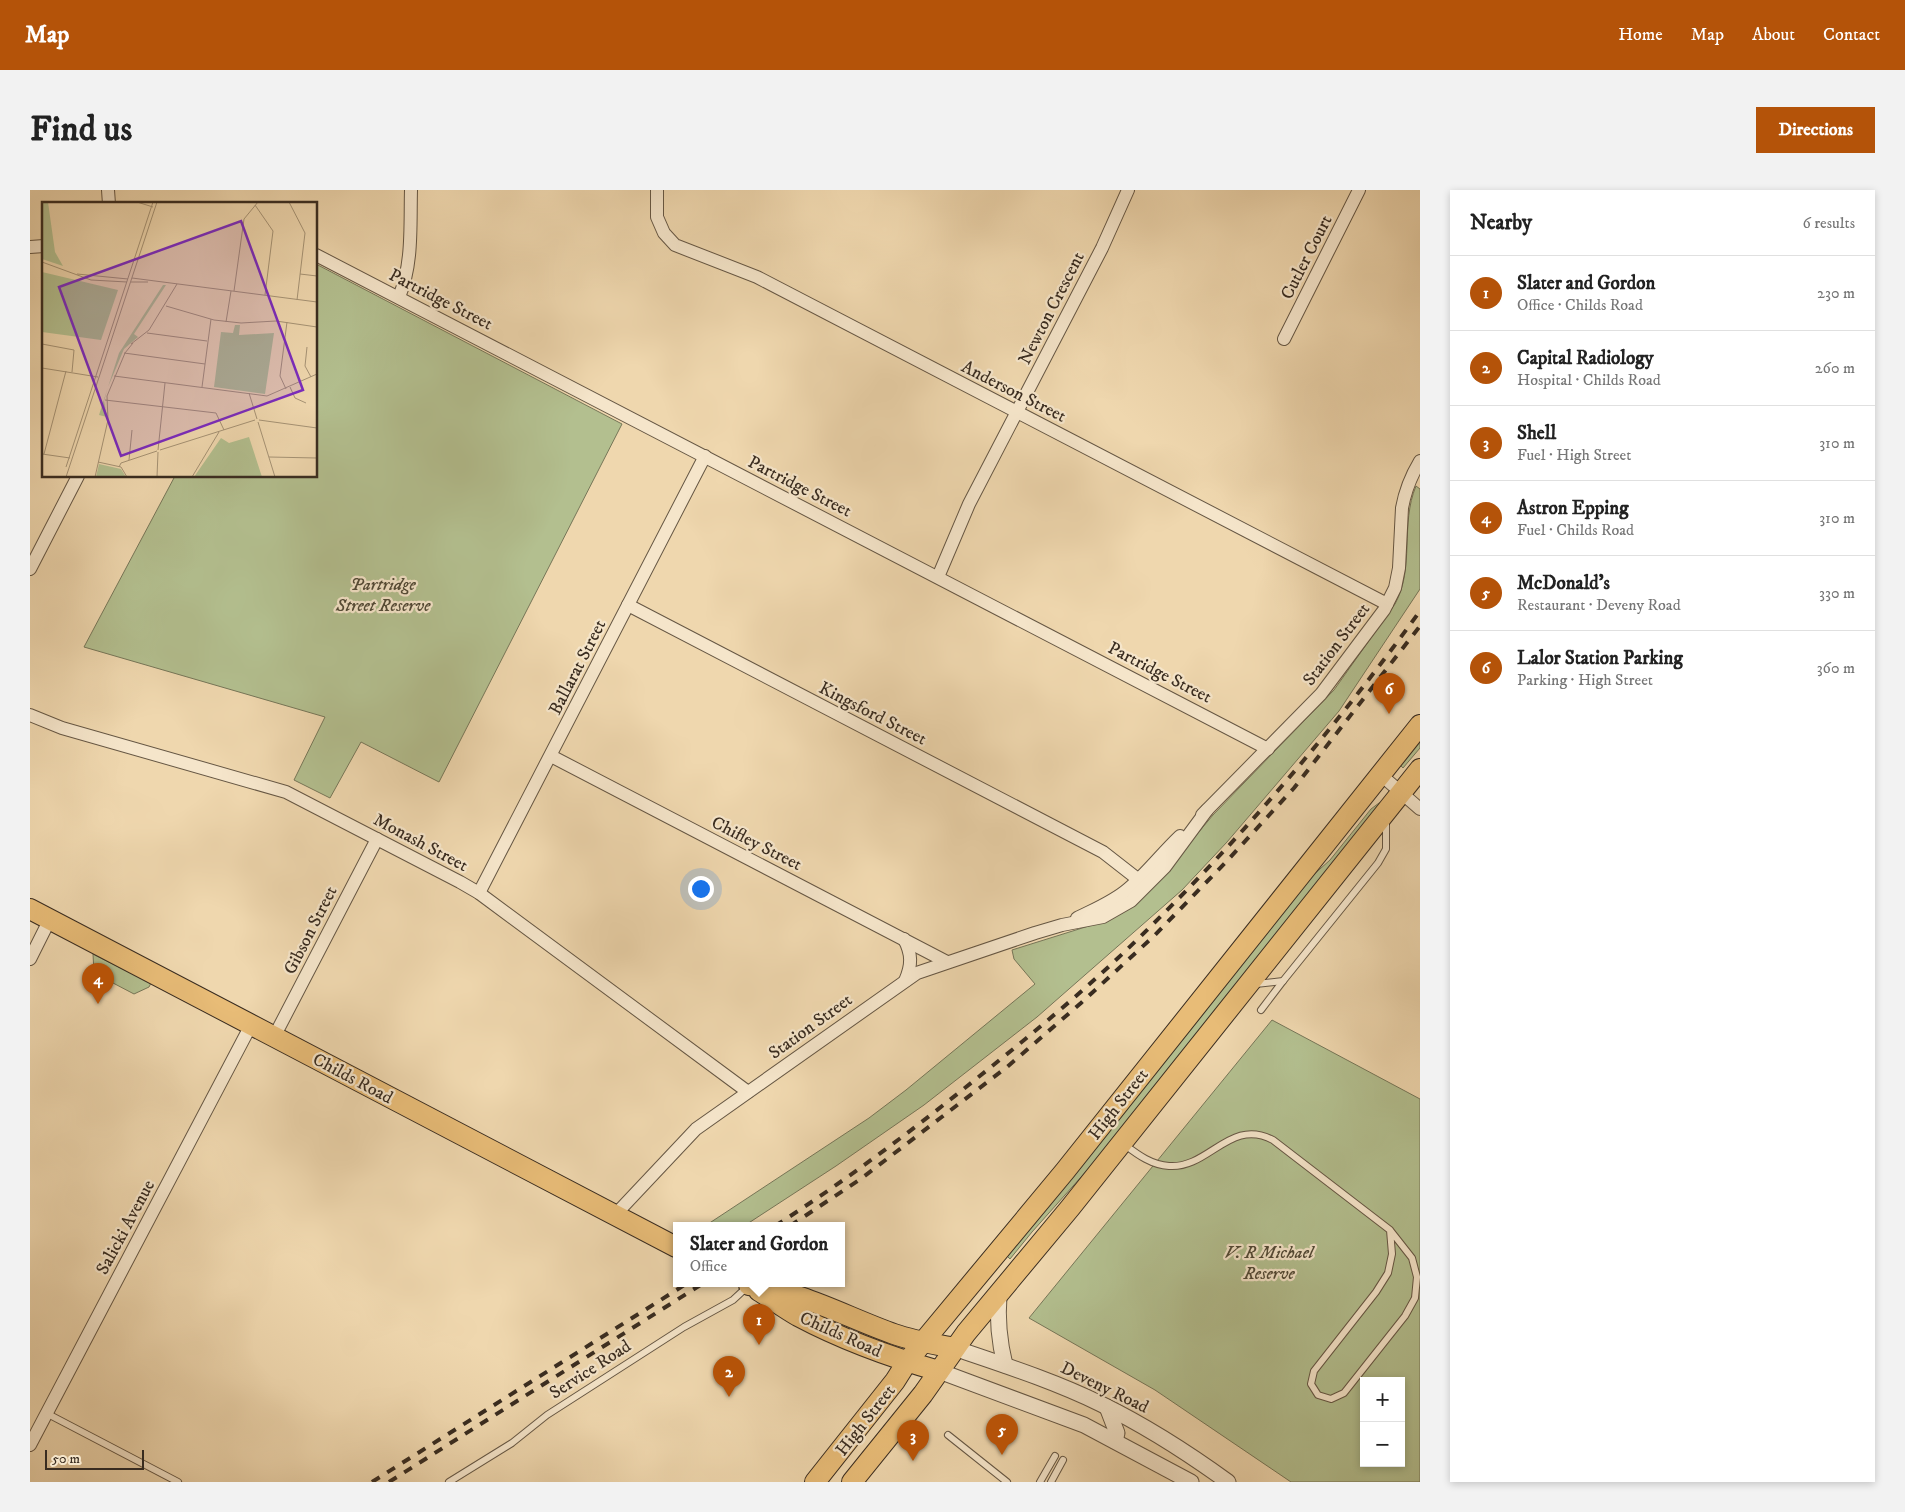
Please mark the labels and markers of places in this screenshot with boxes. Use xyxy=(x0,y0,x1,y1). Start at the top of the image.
pin: 6 xyxy=(1373,673,1405,714)
pin: 4 xyxy=(82,963,114,1004)
pin: 1 xyxy=(743,1304,775,1345)
pin: 2 xyxy=(713,1356,745,1397)
pin: 5 xyxy=(986,1414,1018,1455)
pin: 3 xyxy=(897,1420,929,1461)

